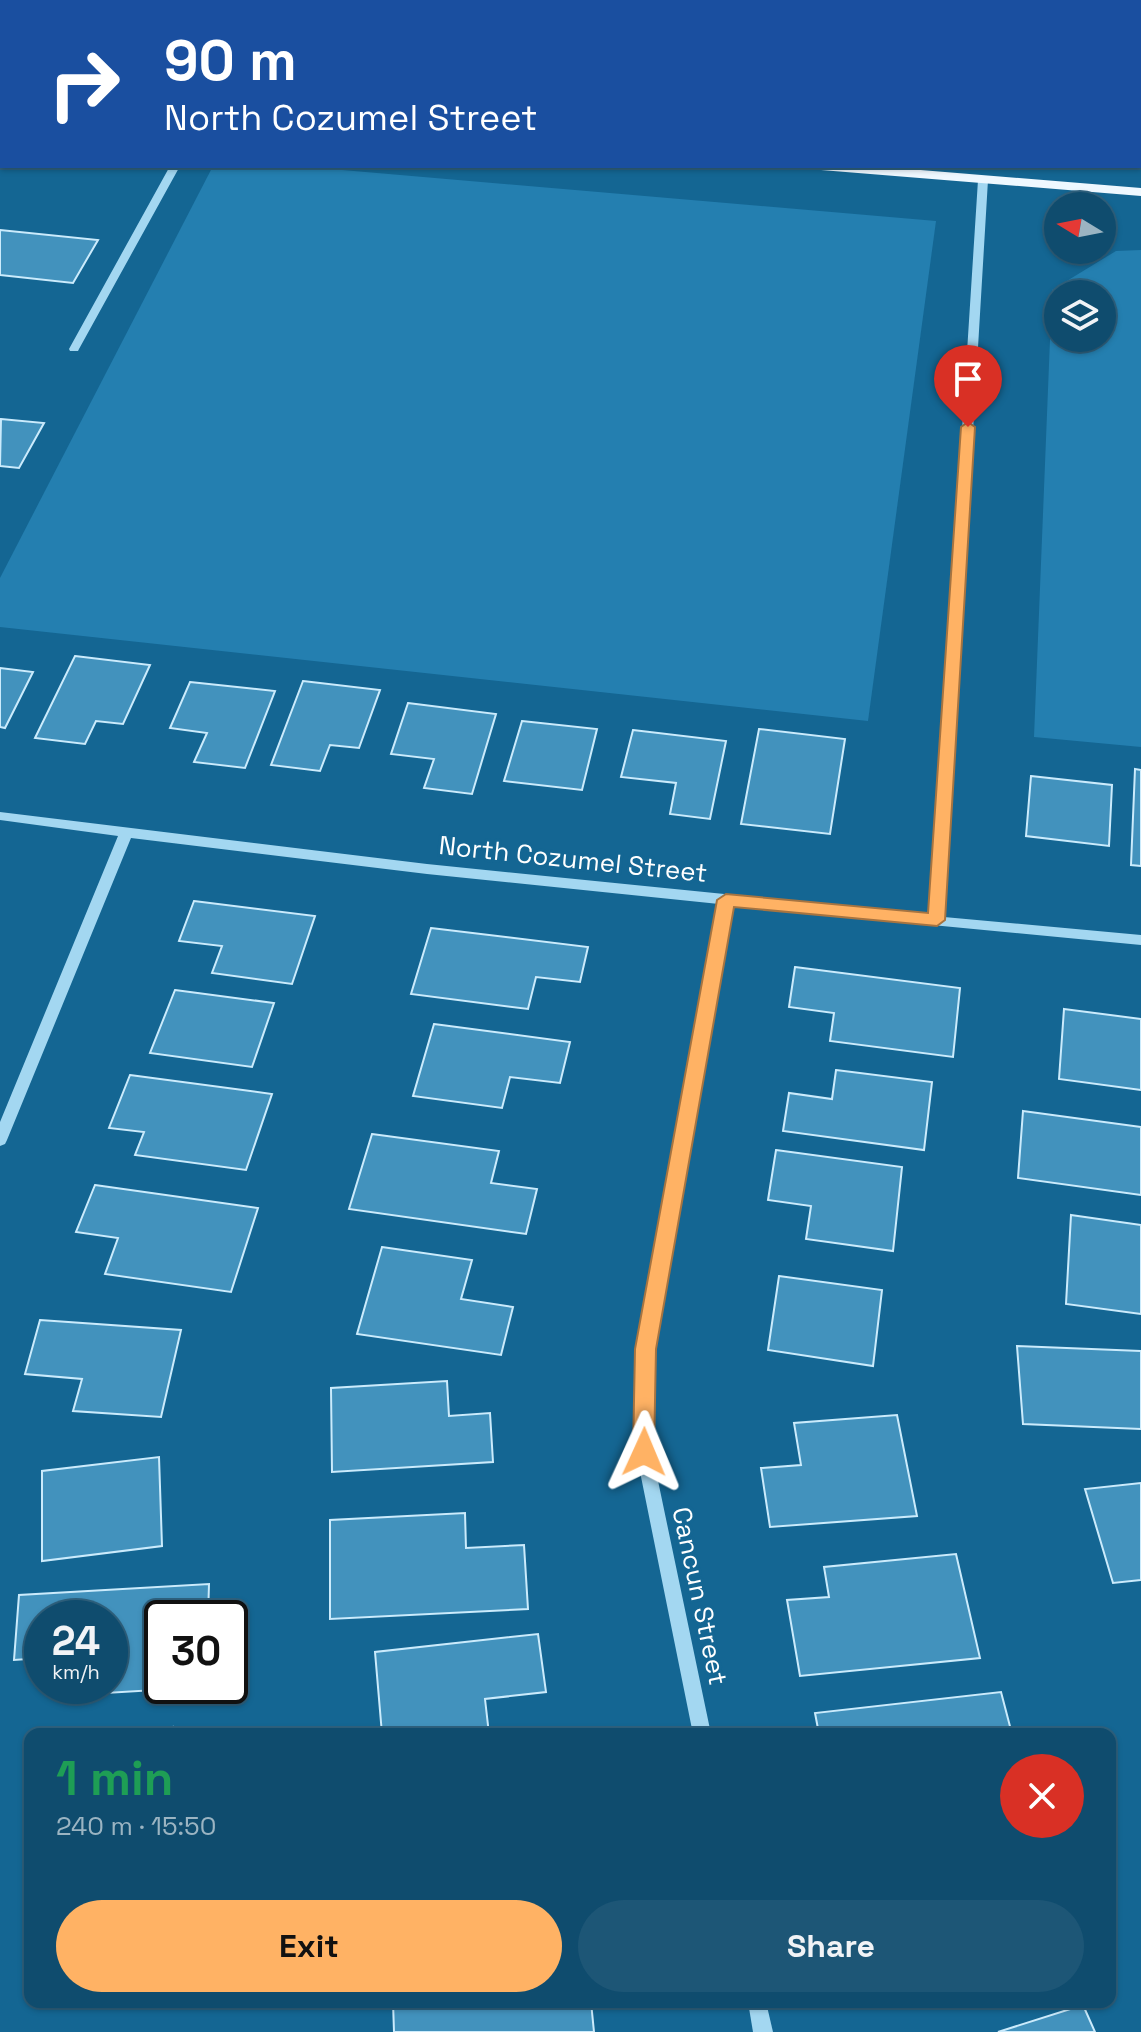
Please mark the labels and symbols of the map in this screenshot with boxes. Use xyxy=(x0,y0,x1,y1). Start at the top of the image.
north arrow xyxy=(1044,192,1116,264)
pin xyxy=(934,345,1002,427)
street label: North Cozumel Street xyxy=(437,828,709,890)
position arrow xyxy=(602,1410,686,1494)
street label: Cancun Street xyxy=(665,1504,735,1688)
speed limit sign: 30 xyxy=(144,1600,248,1704)

